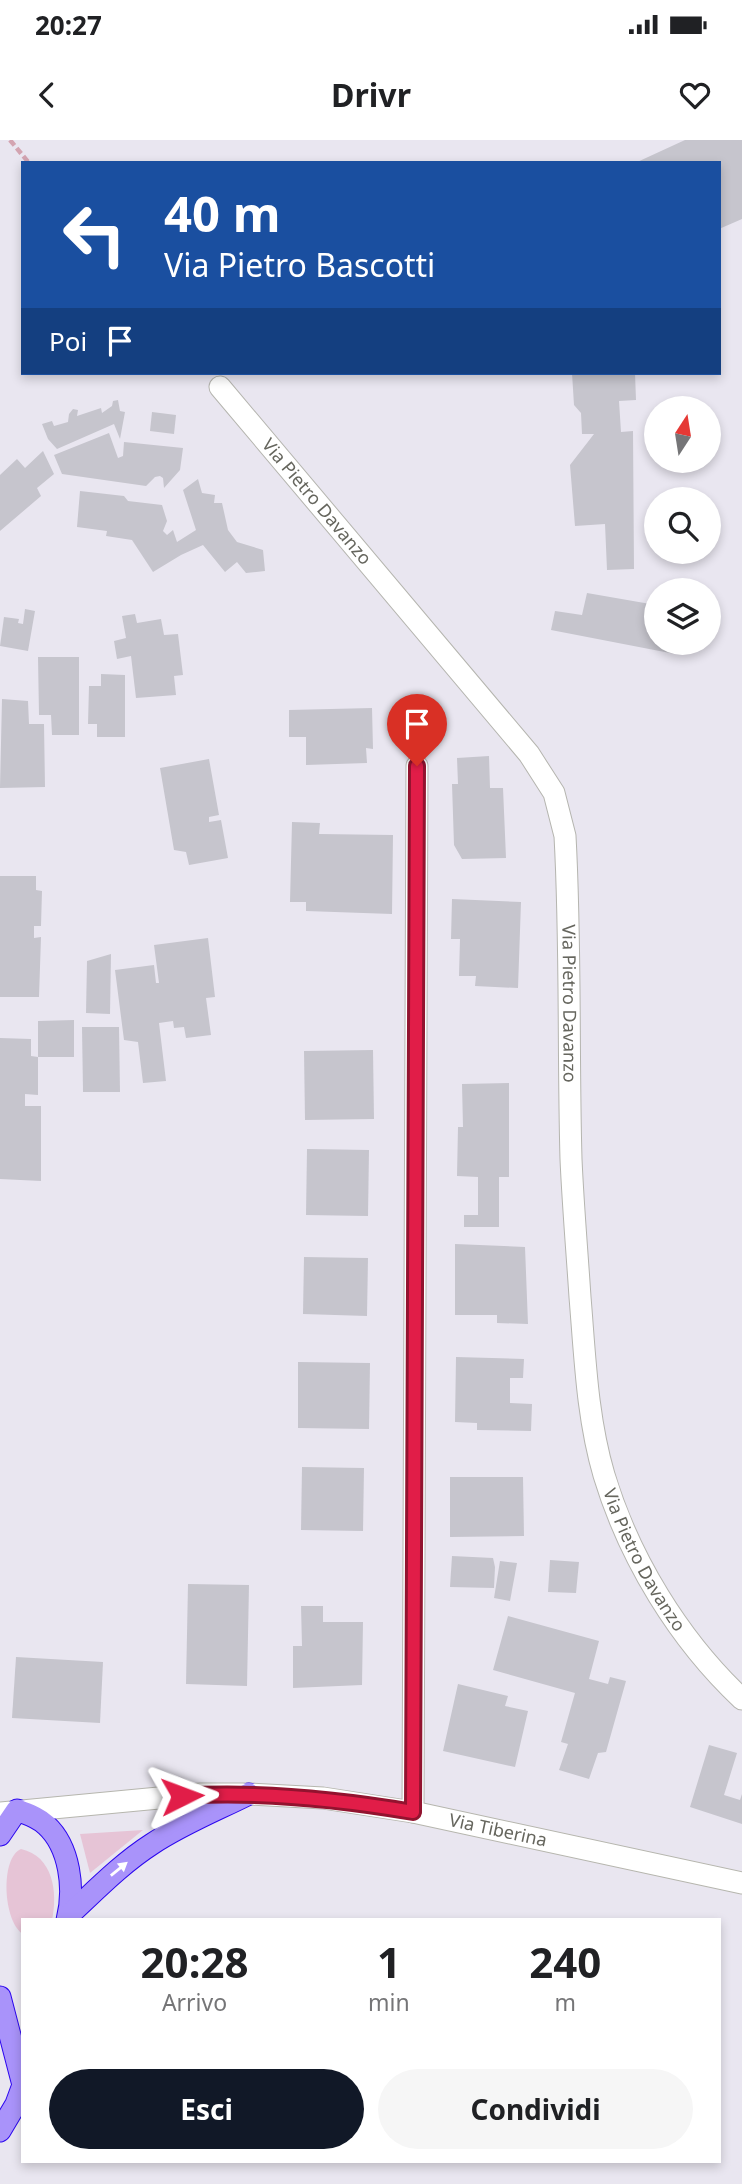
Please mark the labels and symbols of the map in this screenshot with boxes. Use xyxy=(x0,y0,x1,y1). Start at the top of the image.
north arrow xyxy=(644,396,721,472)
street label: Via Pietro Davanzo xyxy=(257,433,377,569)
pin xyxy=(387,694,447,766)
street label: Via Pietro Davanzo xyxy=(557,924,583,1083)
street label: Via Pietro Davanzo xyxy=(598,1485,692,1636)
position arrow xyxy=(145,1759,219,1833)
street label: Via Tiberina xyxy=(447,1807,549,1852)
one-way arrow xyxy=(111,1862,128,1877)

